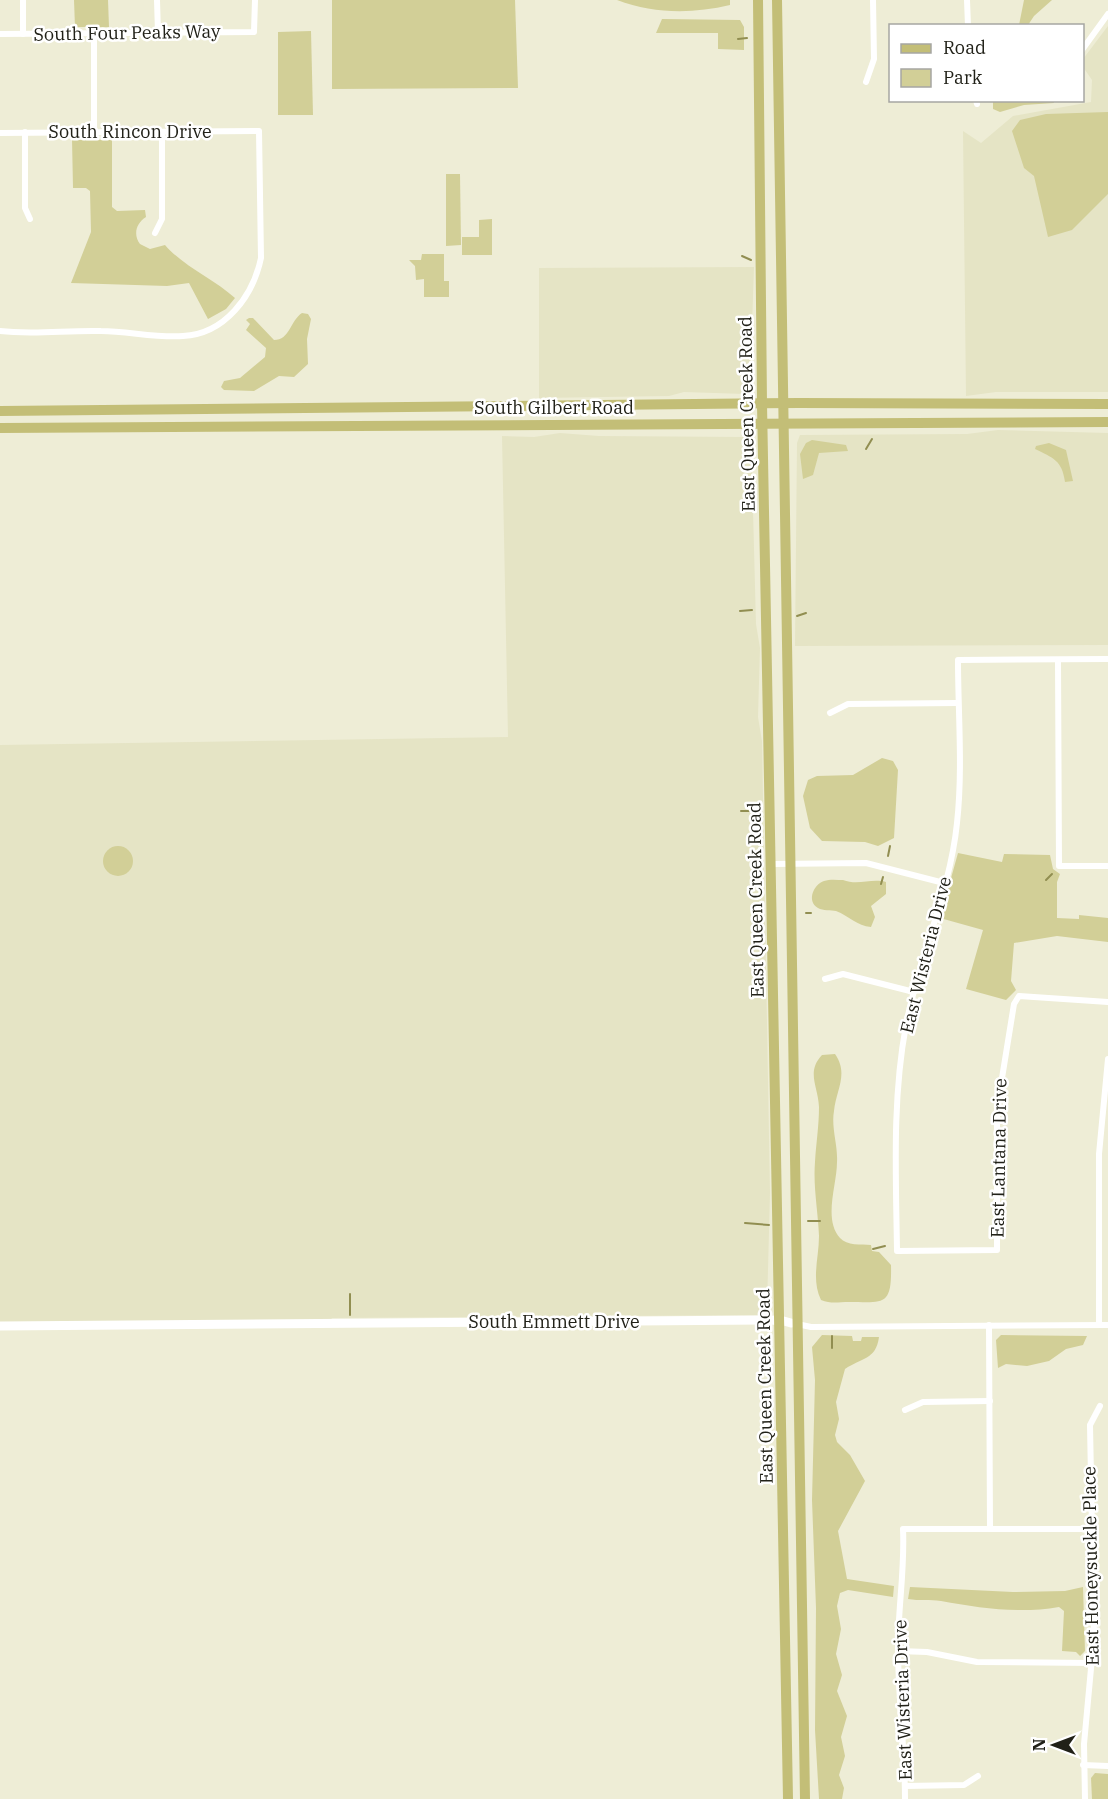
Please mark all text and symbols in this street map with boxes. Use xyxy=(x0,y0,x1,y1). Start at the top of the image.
street label: South Four Peaks Way xyxy=(33,19,221,46)
legend xyxy=(889,24,1084,102)
text: Road xyxy=(943,36,986,59)
text: Park xyxy=(943,66,983,89)
street label: South Rincon Drive xyxy=(48,120,212,143)
street label: East Queen Creek Road xyxy=(733,316,760,512)
street label: South Gilbert Road xyxy=(474,396,634,419)
street label: East Queen Creek Road xyxy=(742,802,769,998)
street label: East Wisteria Drive xyxy=(895,874,956,1036)
street label: East Lantana Drive xyxy=(986,1078,1011,1238)
street label: East Queen Creek Road xyxy=(751,1288,778,1484)
street label: South Emmett Drive xyxy=(468,1310,640,1333)
street label: East Honeysuckle Place xyxy=(1077,1466,1104,1666)
street label: East Wisteria Drive xyxy=(888,1619,917,1781)
north arrow xyxy=(1024,1715,1084,1775)
text: N xyxy=(1029,1739,1049,1751)

